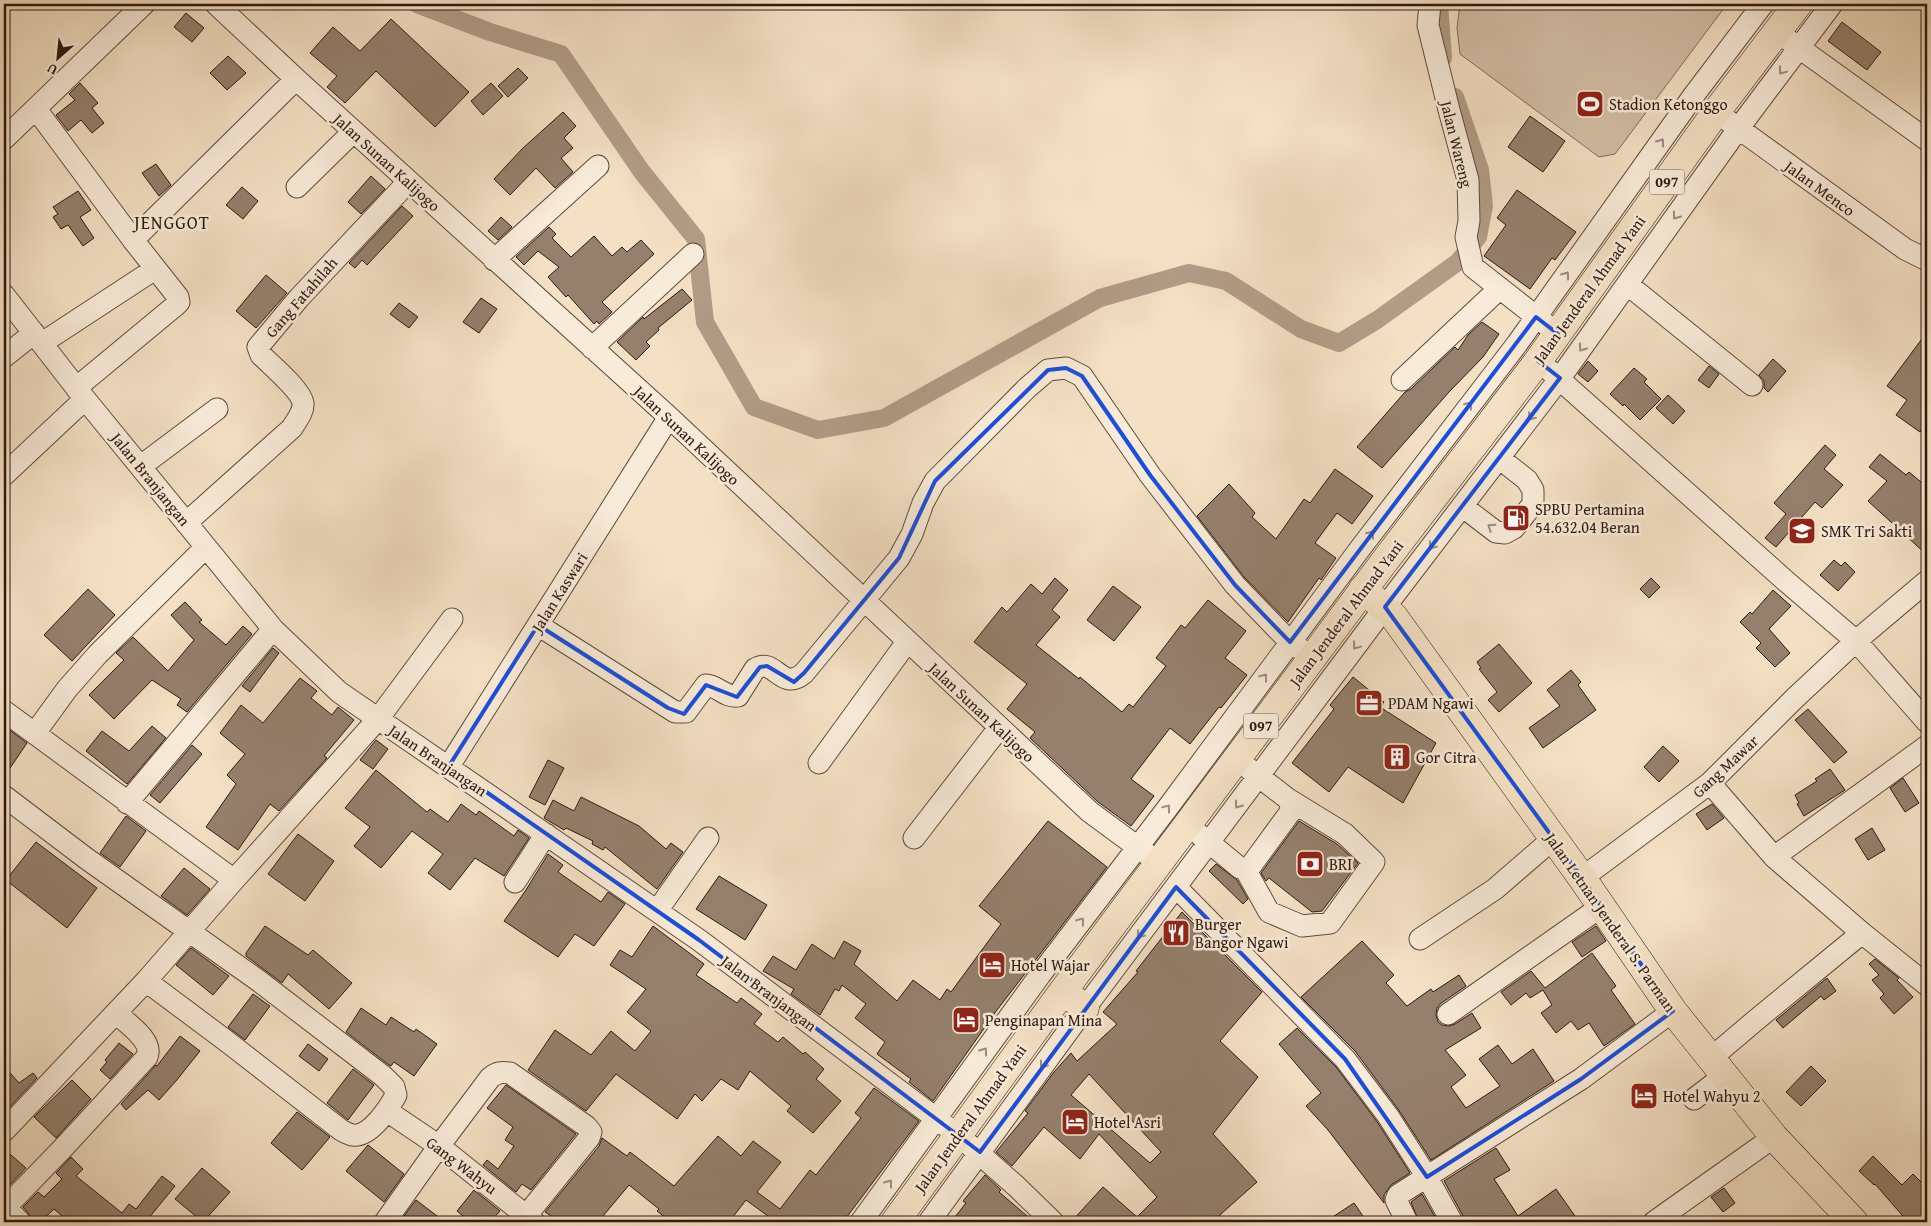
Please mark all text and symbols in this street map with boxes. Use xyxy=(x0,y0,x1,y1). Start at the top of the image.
north arrow xyxy=(32,32,82,82)
text: U xyxy=(43,58,61,81)
one-way arrow xyxy=(1779,65,1788,75)
sports icon: Stadion Ketonggo xyxy=(1575,89,1605,119)
place label: Stadion Ketonggo xyxy=(1609,92,1728,116)
street label: Jalan Wareng xyxy=(1434,96,1479,190)
street label: Jalan Sunan Kalijogo xyxy=(326,106,446,217)
one-way arrow xyxy=(1655,139,1664,148)
street label: Jalan Menco xyxy=(1778,153,1860,222)
road number: 097 xyxy=(1650,170,1684,194)
district label: JENGGOT xyxy=(132,209,210,236)
street label: Jalan Jenderal Ahmad Yani xyxy=(1526,210,1651,370)
one-way arrow xyxy=(1673,210,1682,220)
street label: Gang Fatahilah xyxy=(259,251,343,343)
one-way arrow xyxy=(1561,272,1569,281)
one-way arrow xyxy=(1578,343,1588,352)
street label: Jalan Sunan Kalijogo xyxy=(627,378,745,491)
one-way arrow xyxy=(1464,402,1472,411)
one-way arrow xyxy=(1528,411,1536,420)
street label: Jalan Branjangan xyxy=(104,425,196,531)
place label: SPBU Pertamina 54.632.04 Beran xyxy=(1535,497,1645,539)
fuel station icon: SPBU Pertamina 54.632.04 Beran xyxy=(1501,503,1531,533)
school or university icon: SMK Tri Sakti xyxy=(1787,516,1817,546)
place label: SMK Tri Sakti xyxy=(1821,519,1913,543)
one-way arrow xyxy=(1487,524,1496,534)
one-way arrow xyxy=(1365,531,1373,540)
street label: Jalan Jenderal Ahmad Yani xyxy=(1282,534,1409,693)
one-way arrow xyxy=(1429,540,1437,549)
street label: Jalan Kaswari xyxy=(524,547,593,638)
one-way arrow xyxy=(1353,640,1362,650)
street label: Jalan Sunan Kalijogo xyxy=(922,655,1040,768)
one-way arrow xyxy=(1258,674,1267,683)
office icon: PDAM Ngawi xyxy=(1354,688,1384,718)
place label: PDAM Ngawi xyxy=(1388,691,1474,715)
road number: 097 xyxy=(1244,714,1278,738)
street label: Jalan Branjangan xyxy=(382,717,492,802)
street label: Gang Mawar xyxy=(1686,729,1764,803)
building icon: Gor Citra xyxy=(1382,742,1412,772)
place label: Gor Citra xyxy=(1416,745,1477,769)
one-way arrow xyxy=(1235,799,1244,809)
one-way arrow xyxy=(1161,804,1170,814)
street label: Jalan Letnan Jenderal S. Parman xyxy=(1539,826,1682,1017)
bank icon: BRI xyxy=(1295,849,1325,879)
place label: BRI xyxy=(1329,852,1352,876)
place label: Burger Bangor Ngawi xyxy=(1195,912,1289,954)
one-way arrow xyxy=(1076,918,1084,927)
restaurant icon: Burger Bangor Ngawi xyxy=(1161,918,1191,948)
one-way arrow xyxy=(1137,929,1146,939)
street label: Jalan Branjangan xyxy=(714,948,822,1037)
hotel icon: Hotel Wajar xyxy=(977,950,1007,980)
place label: Hotel Wajar xyxy=(1011,953,1090,977)
hotel icon: Penginapan Mina xyxy=(951,1005,981,1035)
place label: Penginapan Mina xyxy=(985,1008,1102,1032)
street label: Jalan Jenderal Ahmad Yani xyxy=(907,1039,1032,1199)
one-way arrow xyxy=(978,1047,987,1057)
one-way arrow xyxy=(1041,1059,1049,1068)
hotel icon: Hotel Wahyu 2 xyxy=(1629,1081,1659,1111)
place label: Hotel Wahyu 2 xyxy=(1663,1084,1760,1108)
hotel icon: Hotel Asri xyxy=(1060,1107,1090,1137)
place label: Hotel Asri xyxy=(1094,1110,1162,1134)
street label: Gang Wahyu xyxy=(421,1130,503,1200)
one-way arrow xyxy=(883,1179,892,1188)

